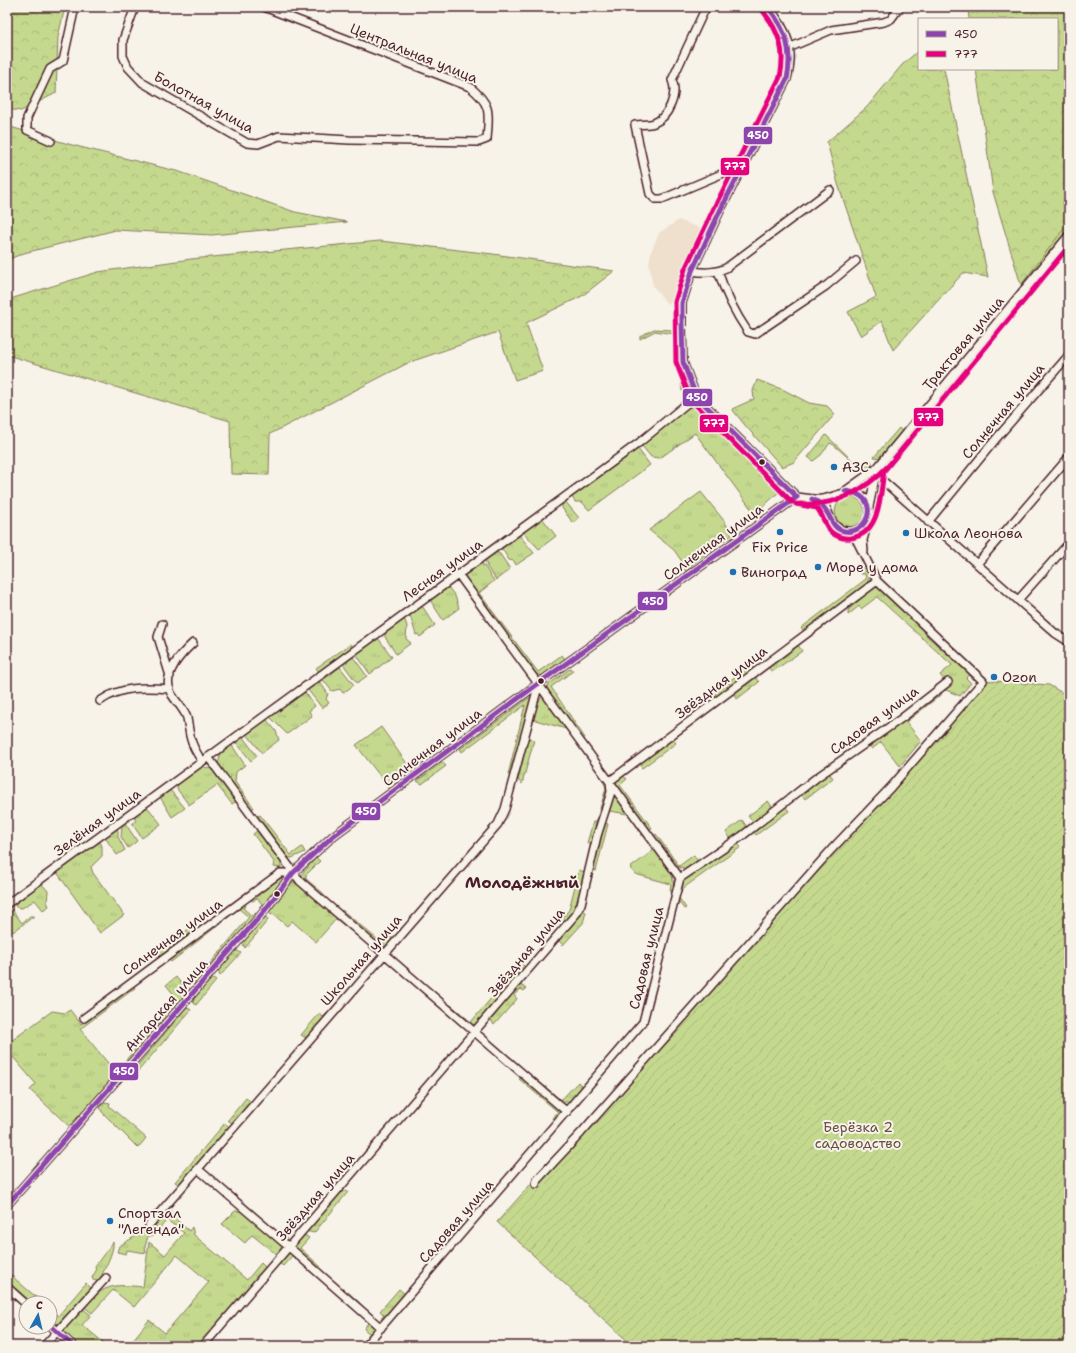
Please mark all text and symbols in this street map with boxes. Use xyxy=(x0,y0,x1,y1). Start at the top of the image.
legend xyxy=(918,18,1058,70)
street label: Центральная улица xyxy=(347,19,481,87)
text: 450 xyxy=(954,26,978,42)
text: 777 xyxy=(954,46,978,62)
street label: Болотная улица xyxy=(151,67,258,137)
line badge: 450 xyxy=(743,126,773,145)
text: 450 xyxy=(747,128,769,143)
line badge: 777 xyxy=(720,157,750,176)
text: 777 xyxy=(724,159,747,174)
street label: Трактовая улица xyxy=(918,292,1008,394)
street label: Солнечная улица xyxy=(958,359,1048,463)
line badge: 450 xyxy=(682,388,713,407)
text: 450 xyxy=(686,390,708,405)
line badge: 777 xyxy=(913,407,944,427)
text: 777 xyxy=(917,410,940,425)
line badge: 777 xyxy=(699,414,729,433)
text: 777 xyxy=(703,416,726,431)
unlabelled marker xyxy=(757,457,767,467)
place label: АЗС xyxy=(842,458,869,476)
marker: АЗС xyxy=(829,462,839,472)
street label: Солнечная улица xyxy=(659,499,767,584)
place label: Школа Леонова xyxy=(914,524,1023,542)
marker: Fix Price xyxy=(775,527,785,537)
marker: Школа Леонова xyxy=(901,528,911,538)
street label: Лесная улица xyxy=(398,535,486,605)
place label: Fix Price xyxy=(752,538,808,556)
place label: Море у дома xyxy=(826,558,918,576)
marker: Море у дома xyxy=(813,562,823,572)
place label: Виноград xyxy=(741,563,807,581)
marker: Виноград xyxy=(728,567,738,577)
line badge: 450 xyxy=(637,591,668,611)
text: 450 xyxy=(642,594,664,609)
street label: Звёздная улица xyxy=(671,641,771,723)
place label: Ozon xyxy=(1002,668,1037,686)
marker: Ozon xyxy=(989,672,999,682)
unlabelled marker xyxy=(536,676,546,686)
street label: Садовая улица xyxy=(826,682,922,758)
street label: Солнечная улица xyxy=(379,704,485,790)
street label: Зелёная улица xyxy=(50,784,144,860)
line badge: 450 xyxy=(351,802,381,821)
text: 450 xyxy=(355,804,377,819)
district label: Молодёжный xyxy=(465,872,579,893)
unlabelled marker xyxy=(272,889,282,899)
street label: Солнечная улица xyxy=(118,894,226,979)
street label: Звёздная улица xyxy=(483,904,569,1000)
street label: Садовая улица xyxy=(625,905,668,1011)
street label: Школьная улица xyxy=(316,910,406,1009)
street label: Ангарская улица xyxy=(121,954,212,1055)
line badge: 450 xyxy=(109,1062,139,1081)
text: 450 xyxy=(113,1064,135,1079)
park label: Берёзка 2 садоводство xyxy=(815,1118,901,1152)
street label: Звёздная улица xyxy=(272,1149,358,1245)
street label: Садовая улица xyxy=(415,1175,497,1267)
place label: Спортзал "Легенда" xyxy=(118,1204,184,1238)
marker: Спортзал "Легенда" xyxy=(105,1216,115,1226)
north arrow xyxy=(18,1295,58,1335)
text: С xyxy=(35,1298,44,1314)

